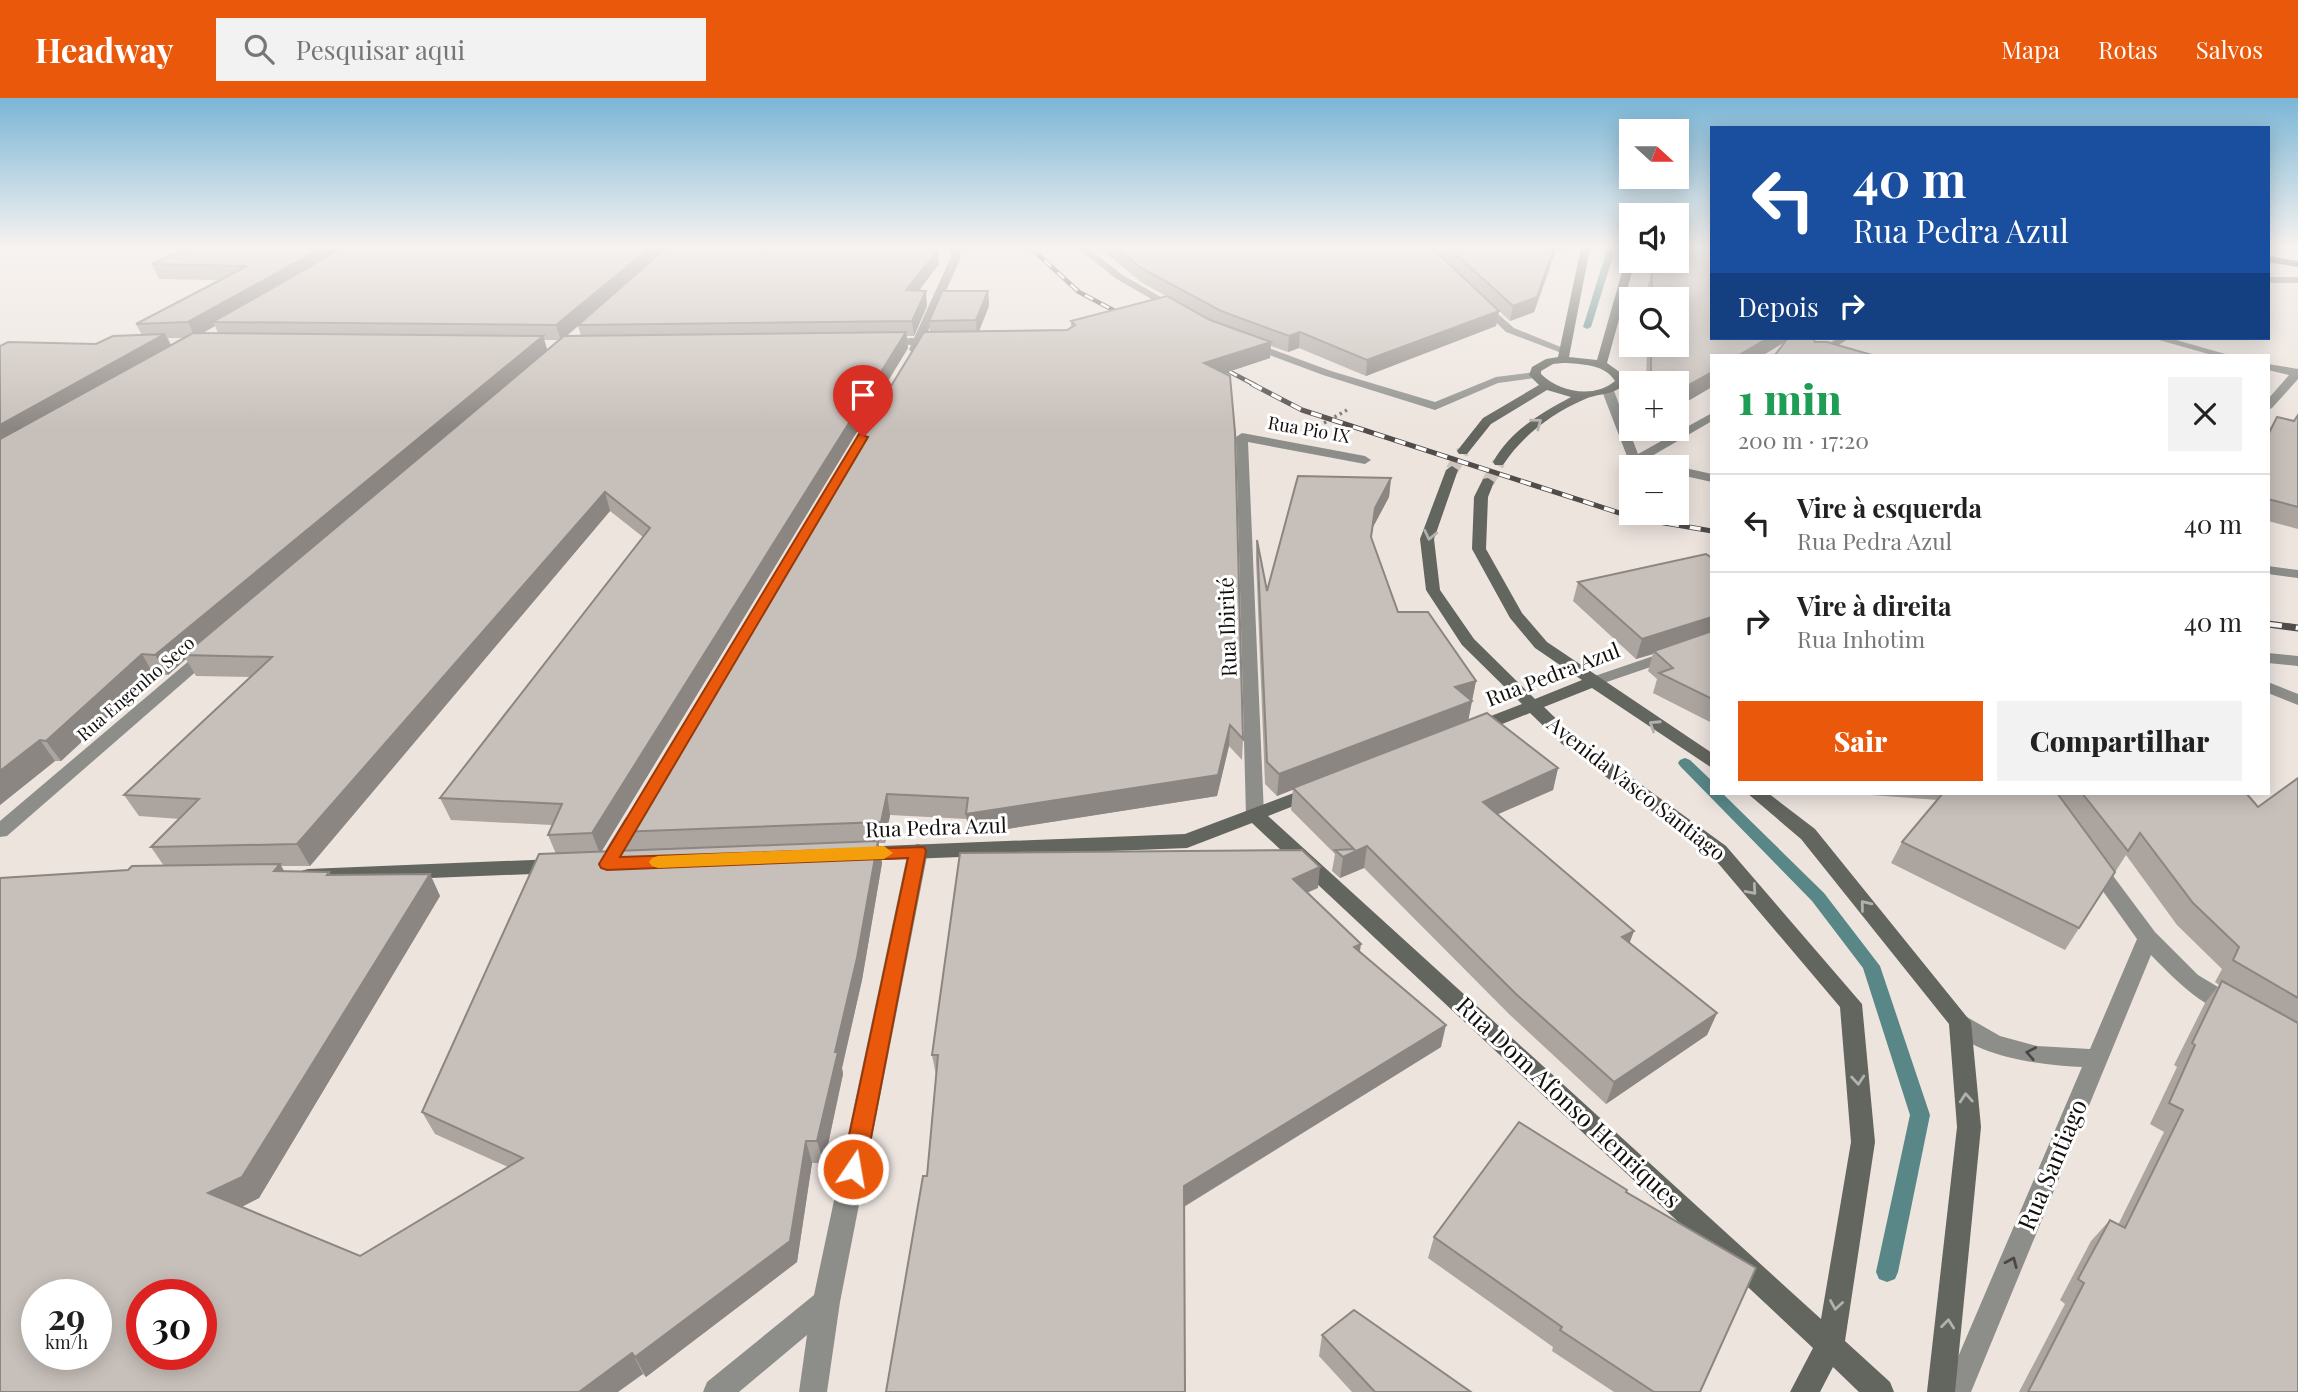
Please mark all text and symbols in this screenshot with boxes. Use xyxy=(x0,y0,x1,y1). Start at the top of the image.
search box xyxy=(216,18,706,81)
text: Headway xyxy=(35,27,174,71)
icon: search xyxy=(240,30,278,68)
text: Pesquisar aqui xyxy=(296,32,465,67)
text: Mapa xyxy=(2001,33,2060,65)
text: Rotas xyxy=(2098,33,2158,65)
text: Salvos xyxy=(2196,33,2263,65)
north arrow xyxy=(1619,119,1689,189)
map controls xyxy=(1619,119,1689,525)
text: 40 m xyxy=(1853,145,1966,210)
icon: left xyxy=(1738,154,1829,245)
button: sound xyxy=(1619,203,1689,273)
text: Rua Pedra Azul xyxy=(1853,208,2069,251)
button: search xyxy=(1619,287,1689,357)
icon: right xyxy=(1833,287,1871,325)
text: Depois xyxy=(1738,289,1819,324)
pin xyxy=(833,365,893,437)
text: 1 min xyxy=(1738,370,1842,426)
button: + xyxy=(1619,371,1689,441)
icon: arrive xyxy=(844,376,882,414)
button: close xyxy=(2168,377,2242,451)
street label: Rua Pio IX xyxy=(1266,410,1353,448)
one-way arrow xyxy=(1529,419,1542,431)
text: 200 m · 17:20 xyxy=(1738,424,1869,455)
button: − xyxy=(1619,455,1689,525)
text: Vire à esquerda xyxy=(1797,490,1982,525)
icon: left xyxy=(1738,504,1776,542)
text: 40 m xyxy=(2184,506,2242,541)
text: Rua Pedra Azul xyxy=(1797,525,1952,556)
one-way arrow xyxy=(1424,529,1439,541)
street label: Rua Ibirité xyxy=(1210,577,1242,677)
text: Vire à direita xyxy=(1797,588,1952,623)
icon: right xyxy=(1738,602,1776,640)
text: 40 m xyxy=(2184,604,2242,639)
text: Rua Inhotim xyxy=(1797,623,1925,654)
street label: Rua Engenho Seco xyxy=(71,630,199,746)
street label: Rua Pedra Azul xyxy=(1481,635,1623,712)
button: Sair xyxy=(1738,701,1983,781)
button: Compartilhar xyxy=(1997,701,2242,781)
street label: Avenida Vasco Santiago xyxy=(1542,708,1732,866)
one-way arrow xyxy=(1649,720,1662,733)
street label: Rua Pedra Azul xyxy=(865,810,1007,842)
one-way arrow xyxy=(1744,881,1756,894)
one-way arrow xyxy=(1860,900,1873,912)
street label: Rua Dom Afonso Henriques xyxy=(1450,989,1689,1214)
one-way arrow xyxy=(2025,1046,2037,1061)
one-way arrow xyxy=(1850,1075,1865,1086)
one-way arrow xyxy=(1959,1092,1974,1103)
street label: Rua Santiago xyxy=(2009,1094,2093,1235)
position arrow xyxy=(816,1132,890,1206)
one-way arrow xyxy=(2004,1256,2018,1268)
speed limit sign: 30 xyxy=(126,1279,217,1370)
text: 29 xyxy=(48,1292,85,1339)
one-way arrow xyxy=(1829,1299,1844,1311)
one-way arrow xyxy=(1940,1318,1955,1330)
text: km/h xyxy=(45,1330,88,1354)

